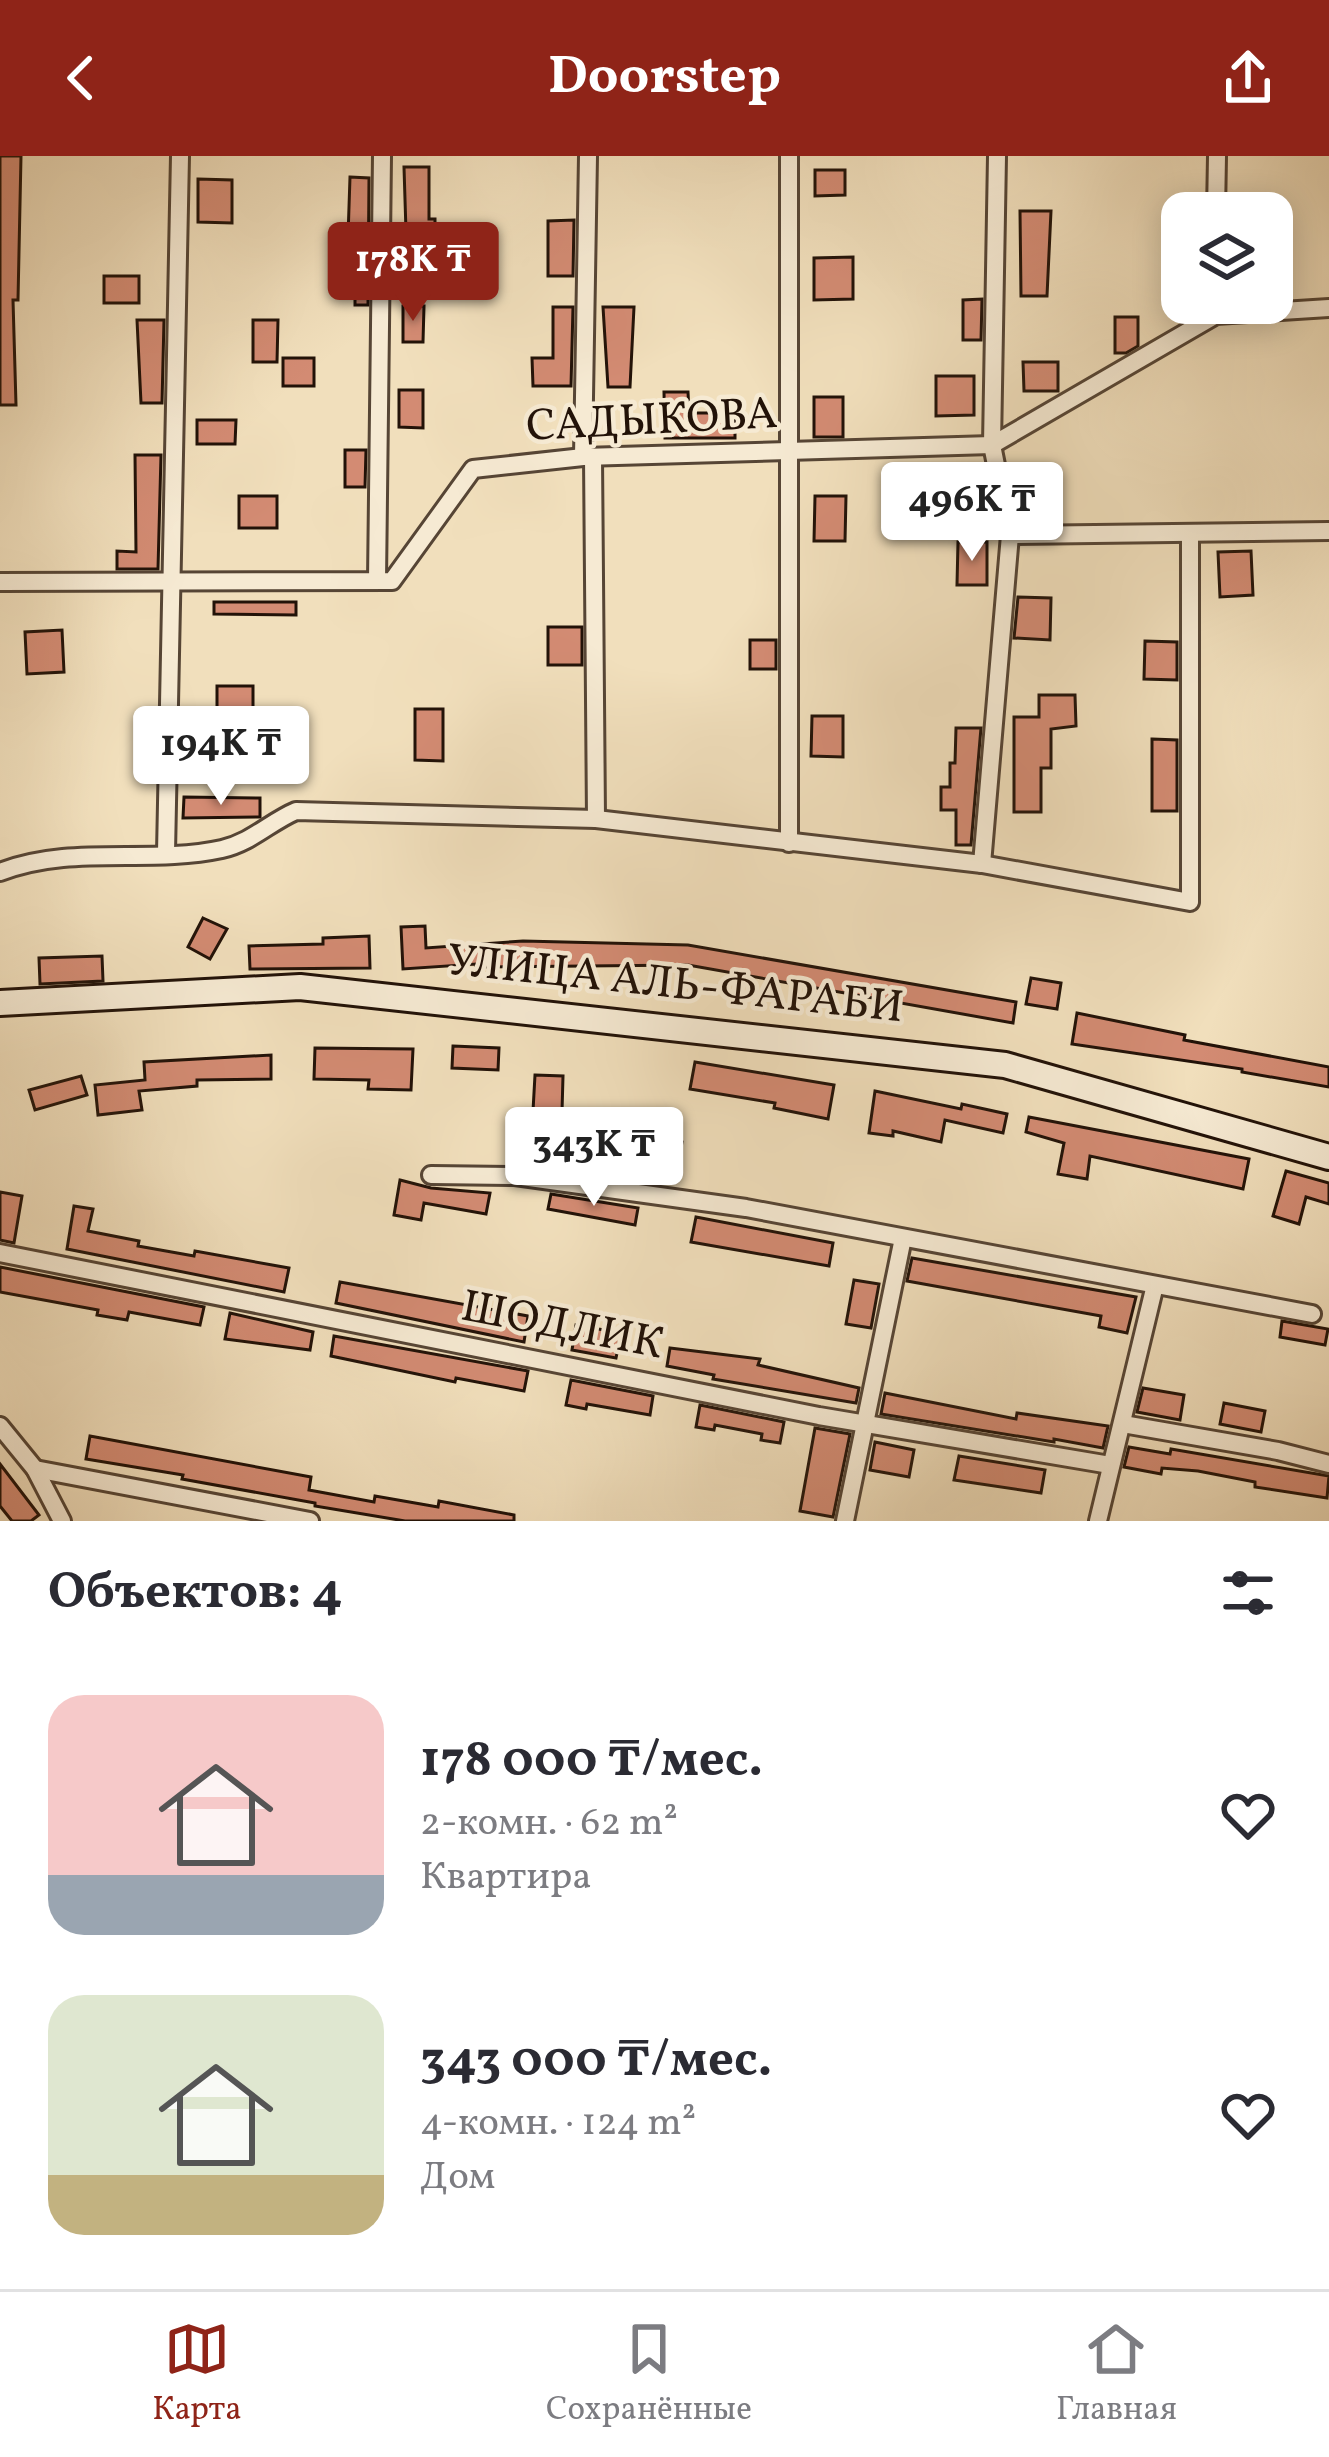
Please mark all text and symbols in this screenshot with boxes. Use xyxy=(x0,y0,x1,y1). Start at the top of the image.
text: Doorstep xyxy=(548,41,781,116)
icon: back xyxy=(48,45,114,111)
icon: share xyxy=(1215,45,1281,111)
map controls xyxy=(1161,192,1293,324)
button: layers xyxy=(1161,192,1293,324)
pin: 178K ₸ xyxy=(315,222,511,324)
text: 178K ₸ xyxy=(355,234,471,288)
street label: САДЫКОВА xyxy=(525,384,779,460)
pin: 496K ₸ xyxy=(874,462,1070,564)
text: 496K ₸ xyxy=(908,474,1036,528)
pin: 194K ₸ xyxy=(123,706,319,808)
text: 194K ₸ xyxy=(160,718,282,772)
street label: УЛИЦА АЛЬ-ФАРАБИ xyxy=(444,931,906,1041)
pin: 343K ₸ xyxy=(496,1107,692,1209)
text: 343K ₸ xyxy=(532,1119,656,1173)
street label: ШОДЛИК xyxy=(456,1277,668,1377)
text: Объектов: 4 xyxy=(48,1558,343,1629)
icon: filters xyxy=(1215,1560,1281,1626)
text: 178 000 ₸/мес. xyxy=(420,1726,763,1797)
icon: home xyxy=(144,1743,288,1887)
icon: heart xyxy=(1215,1782,1281,1848)
text: 2-комн. · 62 m² xyxy=(420,1797,678,1851)
text: Квартира xyxy=(420,1851,592,1905)
text: 343 000 ₸/мес. xyxy=(420,2026,772,2097)
icon: home xyxy=(144,2043,288,2187)
icon: heart xyxy=(1215,2082,1281,2148)
text: 4-комн. · 124 m² xyxy=(420,2097,696,2151)
text: Дом xyxy=(420,2151,495,2205)
tab: Карта xyxy=(152,2316,242,2434)
tab: Сохранённые xyxy=(546,2316,752,2434)
tab: Главная xyxy=(1056,2316,1177,2434)

